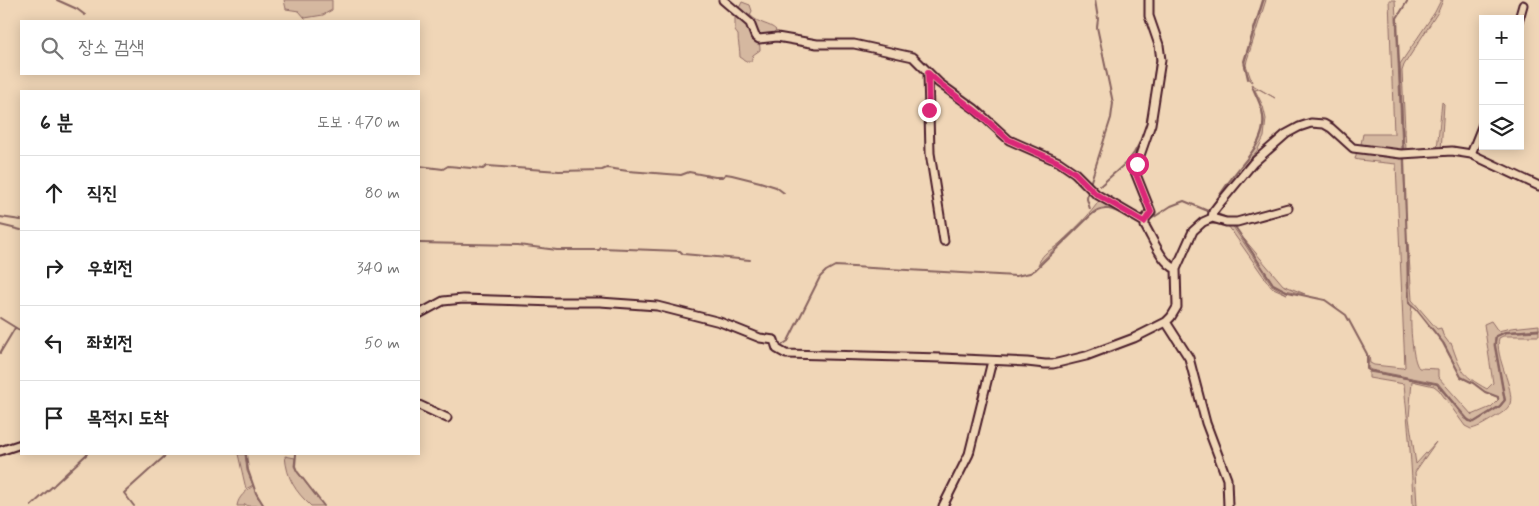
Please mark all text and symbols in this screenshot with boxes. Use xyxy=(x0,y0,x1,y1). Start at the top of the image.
map controls xyxy=(1479,15,1524,150)
button: + xyxy=(1479,15,1524,60)
search box xyxy=(20,20,420,75)
icon: search xyxy=(38,34,66,62)
text: 장소 검색 xyxy=(78,35,144,60)
button: − xyxy=(1479,60,1524,105)
route end xyxy=(918,99,941,122)
button: layers xyxy=(1479,105,1524,150)
text: 6 분 xyxy=(40,109,73,137)
text: 도보 · 470 m xyxy=(317,112,400,133)
route start xyxy=(1126,153,1149,176)
icon: ahead xyxy=(40,179,68,207)
text: 직진 xyxy=(87,181,118,206)
text: 80 m xyxy=(365,183,400,204)
icon: right xyxy=(40,254,68,282)
text: 우회전 xyxy=(87,256,133,281)
text: 340 m xyxy=(356,258,400,279)
icon: left xyxy=(40,329,68,357)
text: 좌회전 xyxy=(87,331,133,356)
text: 50 m xyxy=(364,333,400,354)
icon: arrive xyxy=(40,404,68,432)
text: 목적지 도착 xyxy=(87,406,169,431)

